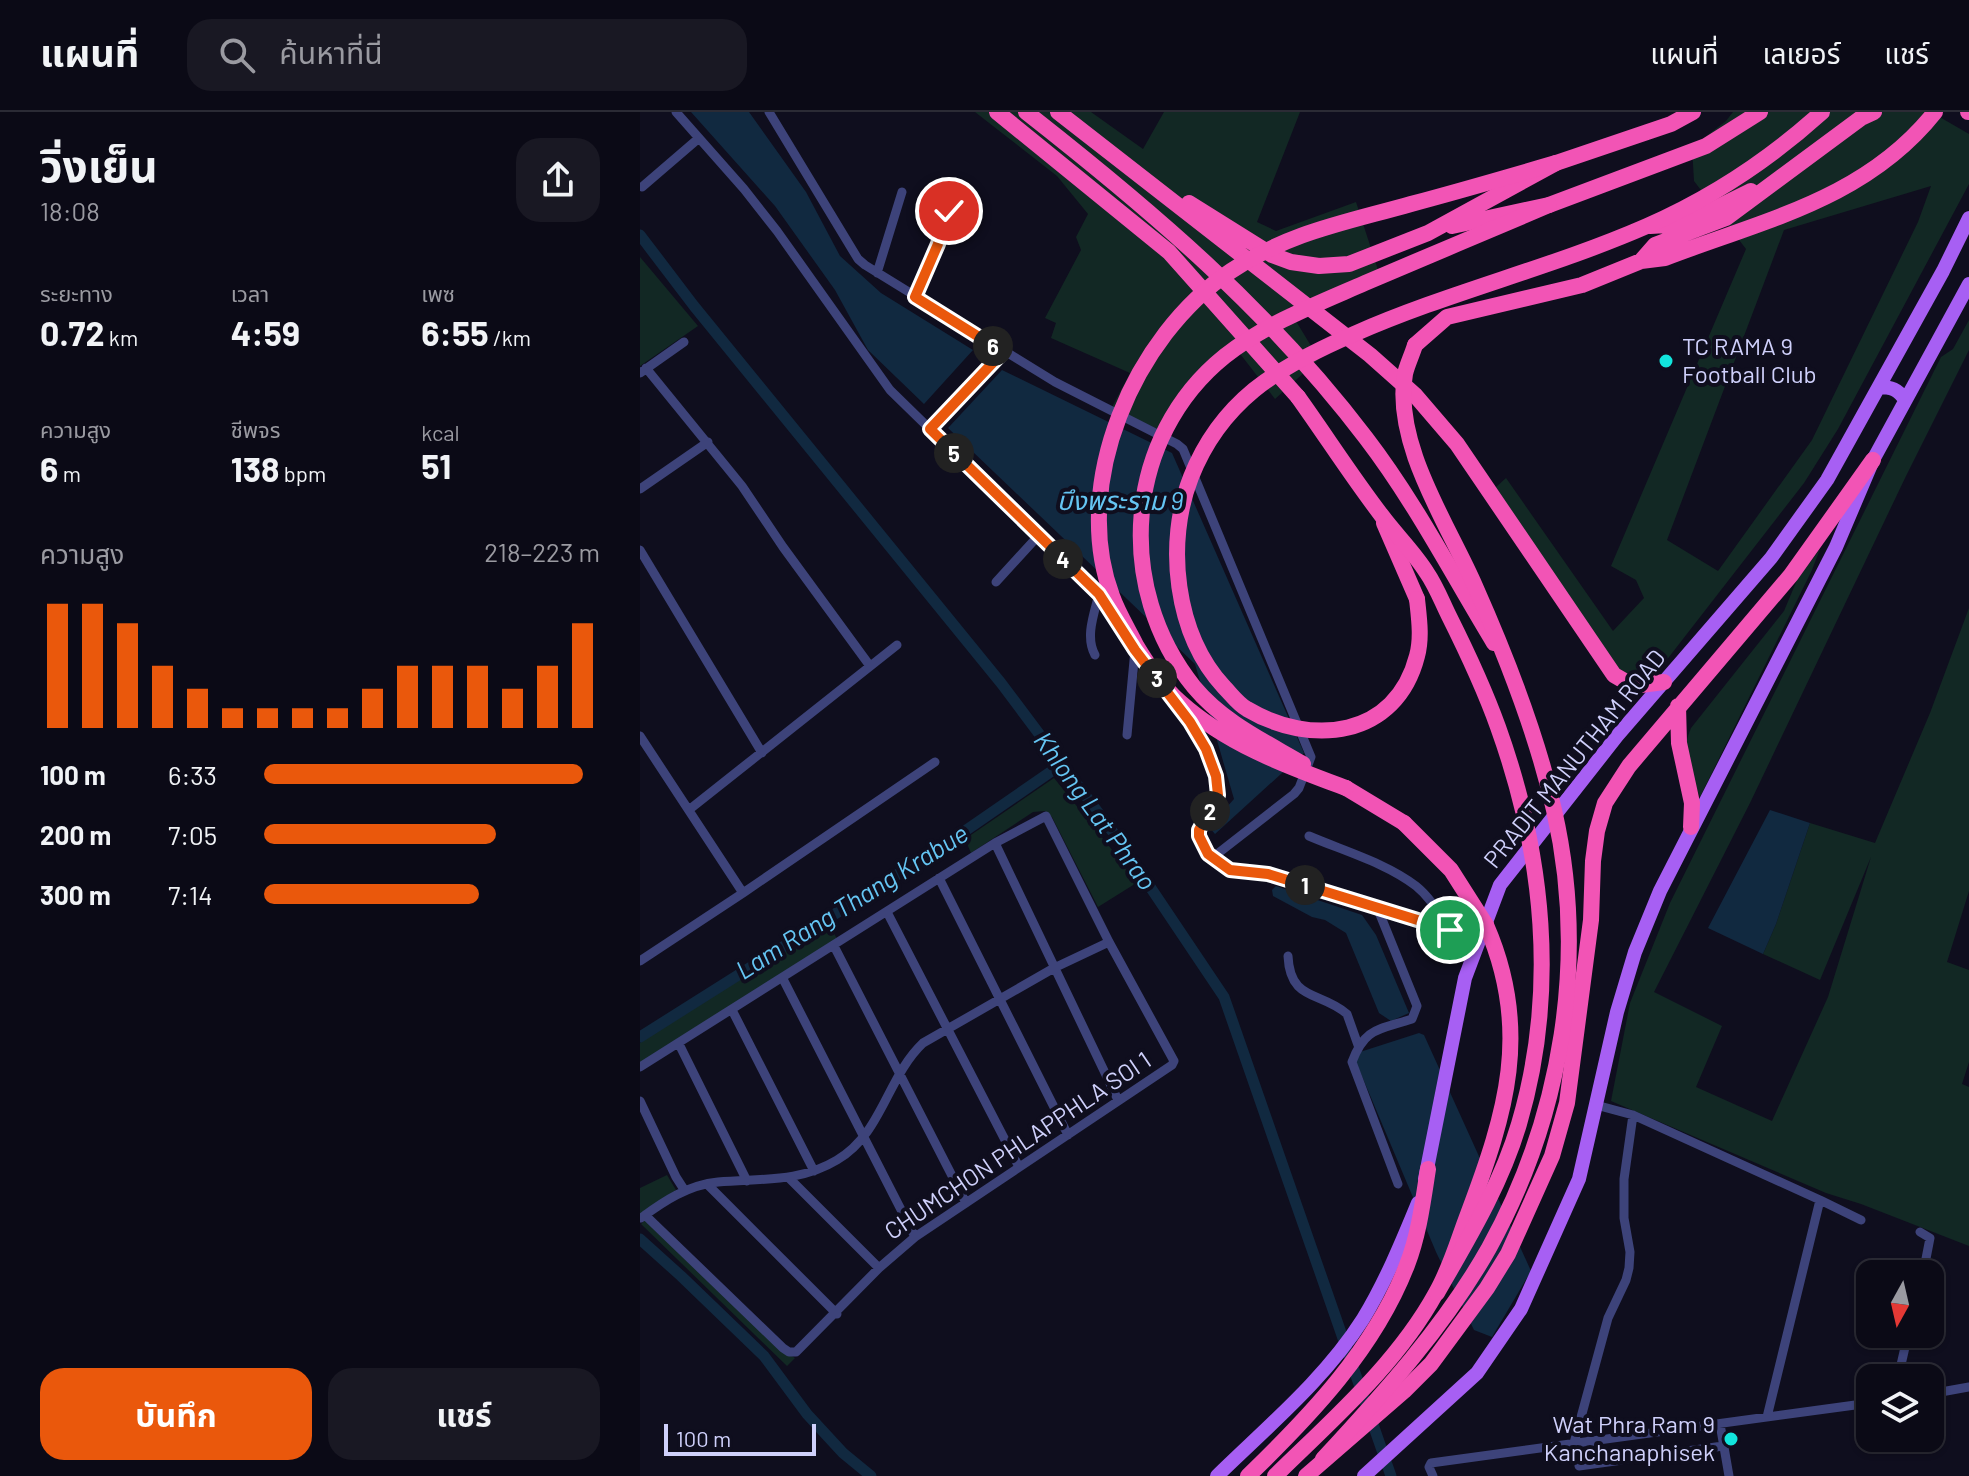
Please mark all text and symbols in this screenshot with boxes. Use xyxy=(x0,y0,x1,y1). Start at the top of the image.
search box xyxy=(187,19,747,91)
text: แผนที่ xyxy=(40,29,139,75)
icon: search xyxy=(215,33,259,77)
text: ค้นหาที่นี่ xyxy=(279,34,383,70)
text: แผนที่ xyxy=(1650,36,1719,70)
text: เลเยอร์ xyxy=(1763,36,1840,70)
text: แชร์ xyxy=(1884,36,1929,70)
text: วิ่งเย็น xyxy=(40,138,158,191)
button: share xyxy=(516,138,600,222)
pin xyxy=(915,177,983,245)
icon: check xyxy=(927,189,971,233)
text: 18:08 xyxy=(40,195,100,226)
text: ระยะทาง xyxy=(40,280,113,306)
text: เวลา xyxy=(231,280,269,306)
text: เพซ xyxy=(421,280,455,306)
text: 0.72 xyxy=(40,312,104,353)
text: 4:59 xyxy=(231,312,300,353)
text: 6:55 xyxy=(421,312,489,353)
text: km xyxy=(104,324,138,350)
text: /km xyxy=(489,324,531,350)
pin: 6 xyxy=(973,326,1013,366)
place label: TC RAMA 9 Football Club xyxy=(1682,331,1817,388)
text: 6 xyxy=(987,333,999,359)
marker: TC RAMA 9 Football Club xyxy=(1657,352,1675,370)
text: ความสูง xyxy=(40,416,111,442)
text: ชีพจร xyxy=(231,416,281,442)
text: kcal xyxy=(421,419,460,445)
pin: 5 xyxy=(934,433,974,473)
text: 5 xyxy=(948,440,960,466)
text: 51 xyxy=(421,445,451,486)
text: 6 xyxy=(40,448,58,489)
text: 138 xyxy=(231,448,279,489)
text: m xyxy=(58,460,81,486)
text: bpm xyxy=(279,460,326,486)
water label: บึงพระราม 9 xyxy=(1057,484,1183,515)
text: 218–223 m xyxy=(484,536,600,567)
text: ความสูง xyxy=(40,538,124,569)
pin: 4 xyxy=(1043,539,1083,579)
text: 4 xyxy=(1056,546,1070,572)
street label: PRADIT MANUTHAM ROAD xyxy=(1477,643,1671,873)
pin: 3 xyxy=(1137,658,1177,698)
text: 3 xyxy=(1151,665,1163,691)
water label: Khlong Lat Phrao xyxy=(1028,725,1164,895)
text: 100 m xyxy=(40,759,106,790)
text: 6:33 xyxy=(168,759,217,790)
pin: 2 xyxy=(1190,791,1230,831)
text: 2 xyxy=(1204,798,1216,824)
water label: Lam Rang Thang Krabue xyxy=(729,817,973,985)
text: 200 m xyxy=(40,819,111,850)
text: 7:05 xyxy=(168,819,217,850)
pin: 1 xyxy=(1285,865,1325,905)
text: 1 xyxy=(1301,872,1309,898)
text: 300 m xyxy=(40,879,111,910)
text: 7:14 xyxy=(168,879,213,910)
pin xyxy=(1416,896,1484,964)
icon: arrive xyxy=(1428,908,1472,952)
street label: CHUMCHON PHLAPPHLA SOI 1 xyxy=(879,1045,1156,1245)
north arrow xyxy=(1856,1260,1944,1348)
map controls xyxy=(1856,1260,1944,1452)
button: layers xyxy=(1856,1364,1944,1452)
button: บันทึก xyxy=(40,1368,312,1460)
button: แชร์ xyxy=(328,1368,600,1460)
place label: Wat Phra Ram 9 Kanchanaphisek xyxy=(1544,1409,1715,1466)
scale bar xyxy=(664,1420,816,1456)
text: 100 m xyxy=(676,1425,731,1451)
marker: Wat Phra Ram 9 Kanchanaphisek xyxy=(1722,1430,1740,1448)

